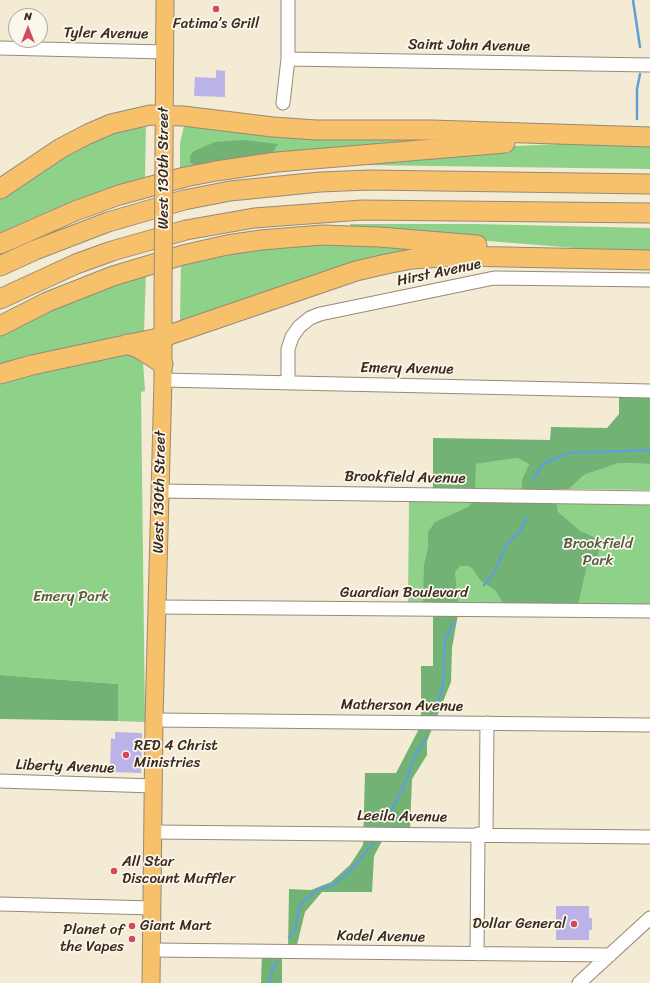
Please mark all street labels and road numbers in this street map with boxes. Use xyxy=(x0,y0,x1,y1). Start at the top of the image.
street label: Tyler Avenue xyxy=(64,24,148,44)
street label: Saint John Avenue xyxy=(408,36,530,56)
street label: West 130th Street xyxy=(155,107,173,229)
street label: Hirst Avenue xyxy=(395,255,483,291)
street label: Emery Avenue xyxy=(360,359,454,379)
street label: West 130th Street xyxy=(150,431,170,553)
street label: Brookfield Avenue xyxy=(344,468,466,488)
street label: Guardian Boulevard xyxy=(340,584,468,602)
street label: Matherson Avenue xyxy=(341,696,463,716)
street label: Liberty Avenue xyxy=(15,756,115,778)
street label: Leeila Avenue xyxy=(357,807,447,827)
street label: Kadel Avenue xyxy=(337,927,425,947)

